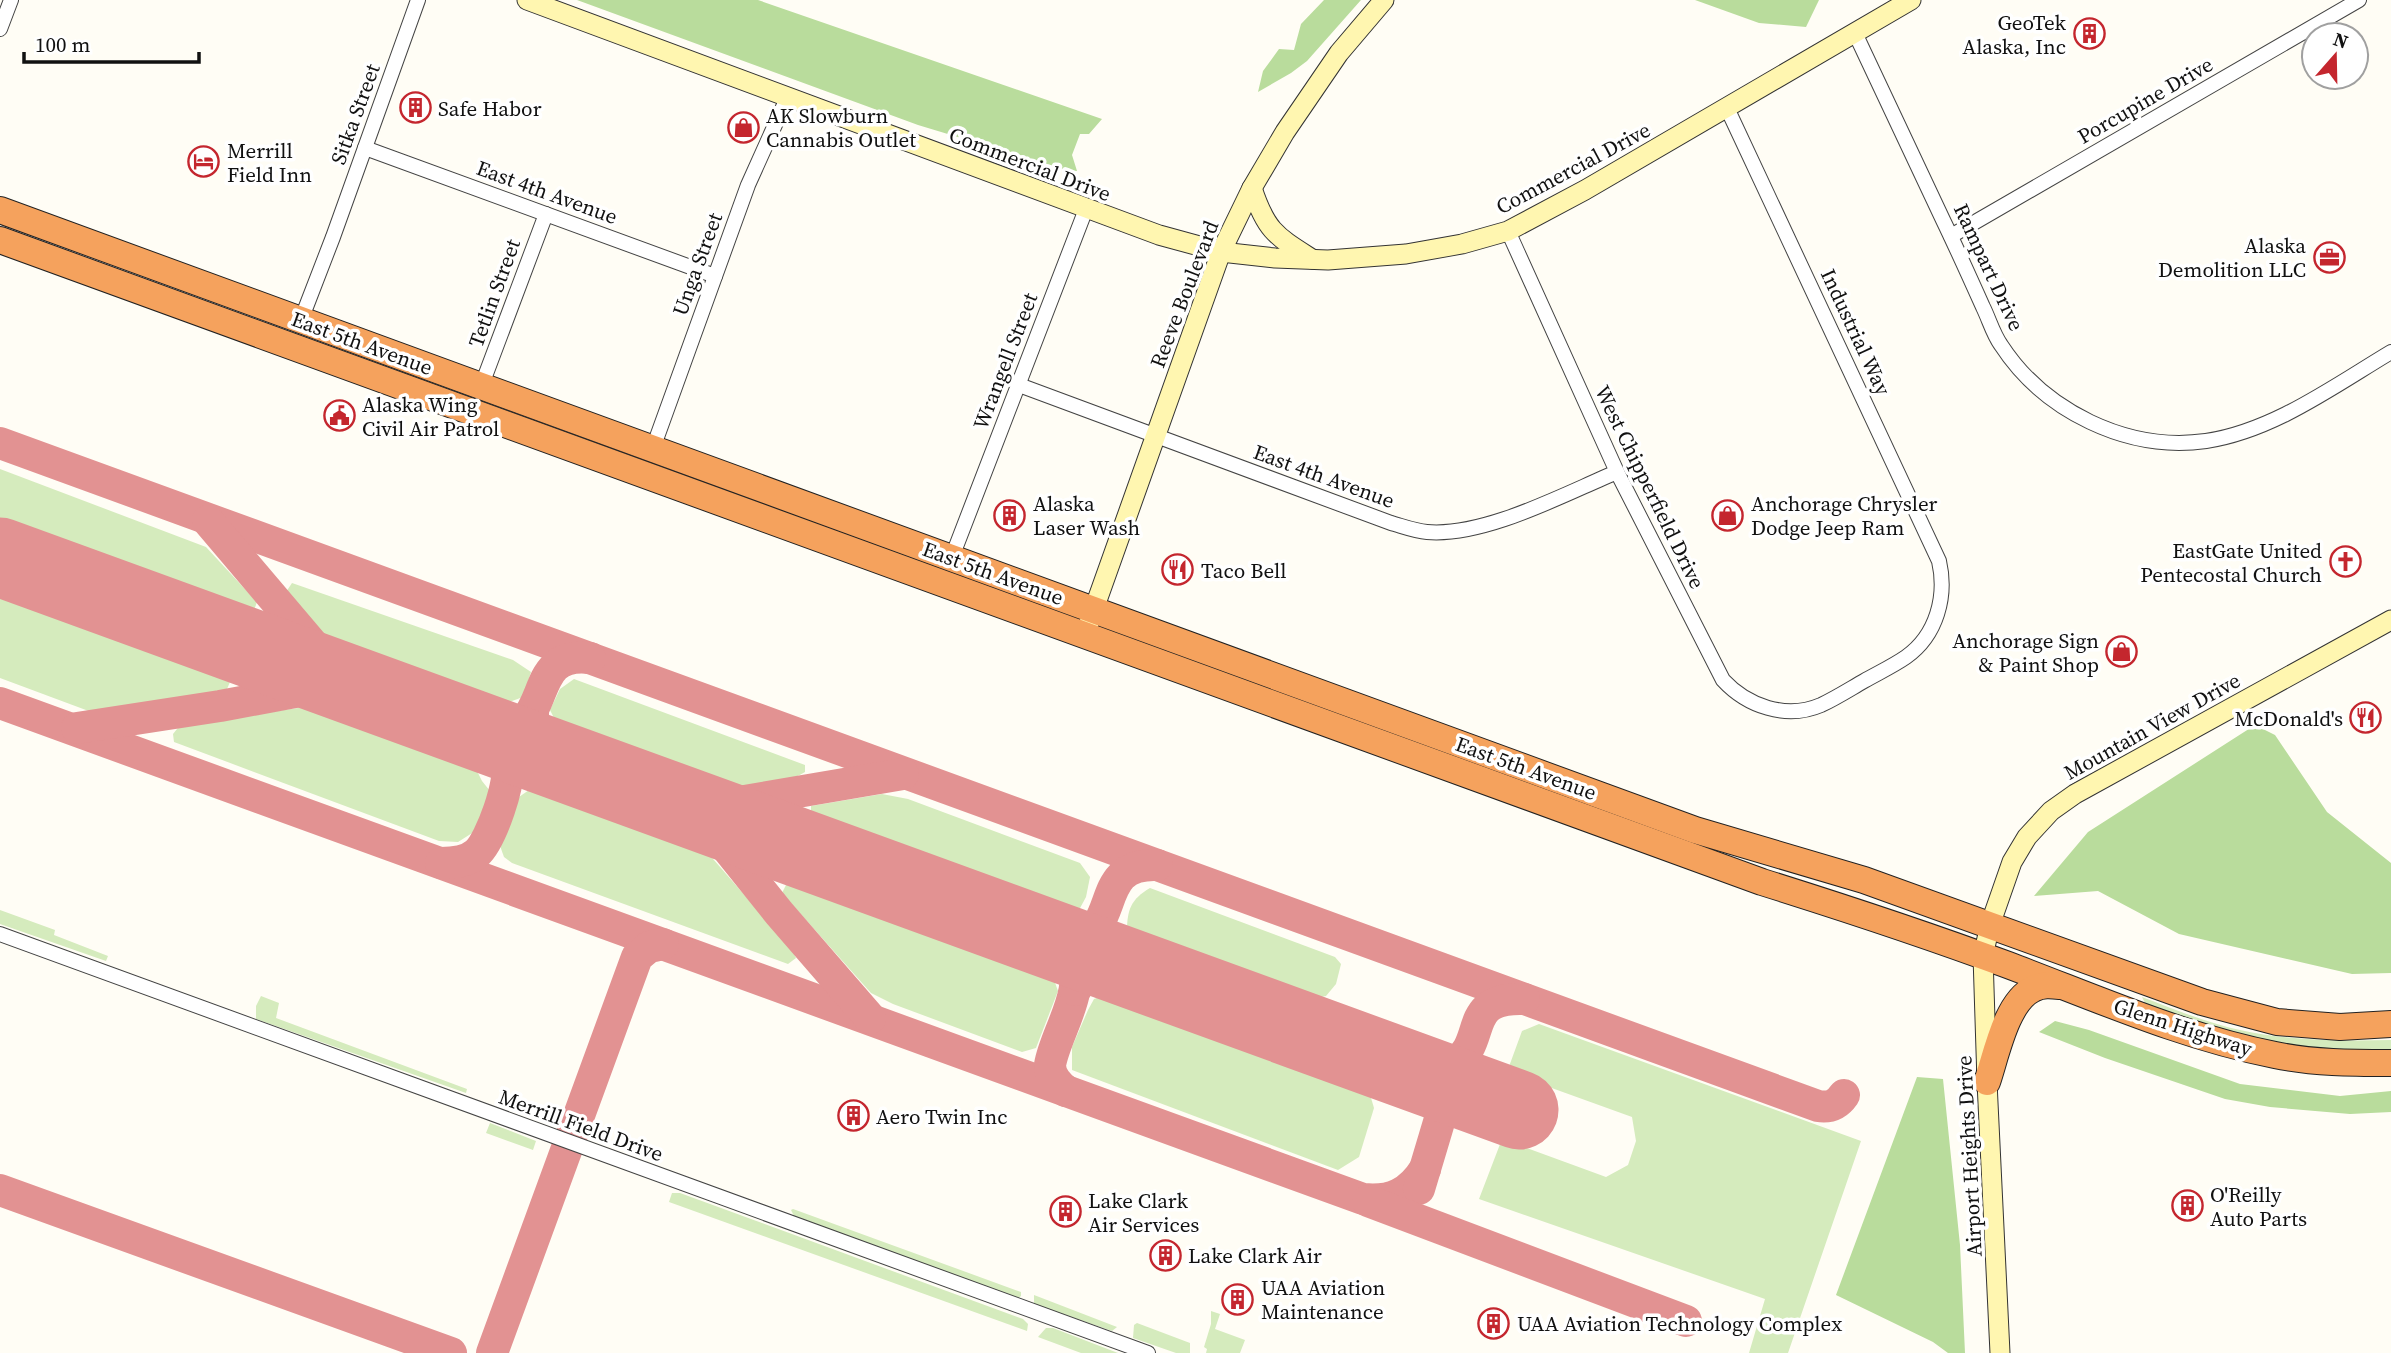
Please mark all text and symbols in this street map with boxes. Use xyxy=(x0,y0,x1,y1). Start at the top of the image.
place label: GeoTek Alaska, Inc xyxy=(1962,8,2066,61)
building icon: GeoTek Alaska, Inc xyxy=(2072,17,2106,51)
scale bar xyxy=(24,21,200,65)
north arrow xyxy=(2300,21,2370,91)
text: N xyxy=(2330,25,2352,55)
text: 100 m xyxy=(35,30,90,59)
street label: Porcupine Drive xyxy=(2072,49,2218,151)
street label: Sitka Street xyxy=(323,59,387,168)
building icon: Safe Habor xyxy=(398,91,432,125)
place label: Safe Habor xyxy=(438,94,542,123)
place label: AK Slowburn Cannabis Outlet xyxy=(766,101,916,154)
shop icon: AK Slowburn Cannabis Outlet xyxy=(726,110,760,144)
street label: Commercial Drive xyxy=(1491,115,1655,221)
street label: Commercial Drive xyxy=(945,120,1115,208)
place label: Merrill Field Inn xyxy=(227,136,312,189)
hotel icon: Merrill Field Inn xyxy=(187,145,221,179)
street label: East 4th Avenue xyxy=(473,153,621,231)
street label: Rampart Drive xyxy=(1947,199,2031,335)
street label: Unga Street xyxy=(665,208,729,320)
street label: Reeve Boulevard xyxy=(1143,216,1225,372)
place label: Alaska Demolition LLC xyxy=(2158,231,2306,284)
street label: Tetlin Street xyxy=(461,235,527,351)
office icon: Alaska Demolition LLC xyxy=(2312,240,2346,274)
street label: Industrial Way xyxy=(1814,264,1898,400)
street label: Wrangell Street xyxy=(966,288,1044,433)
street label: East 5th Avenue xyxy=(288,304,436,382)
street label: West Chipperfield Drive xyxy=(1588,380,1712,594)
place label: Alaska Wing Civil Air Patrol xyxy=(362,390,499,443)
public building icon: Alaska Wing Civil Air Patrol xyxy=(322,399,356,433)
street label: East 4th Avenue xyxy=(1250,437,1398,515)
place label: Alaska Laser Wash xyxy=(1033,489,1140,542)
place label: Anchorage Chrysler Dodge Jeep Ram xyxy=(1751,489,1938,542)
building icon: Alaska Laser Wash xyxy=(993,498,1027,532)
shop icon: Anchorage Chrysler Dodge Jeep Ram xyxy=(1711,498,1745,532)
street label: East 5th Avenue xyxy=(919,534,1067,612)
place label: EastGate United Pentecostal Church xyxy=(2140,536,2322,589)
church icon: EastGate United Pentecostal Church xyxy=(2328,545,2362,579)
restaurant icon: Taco Bell xyxy=(1161,553,1195,587)
place label: Taco Bell xyxy=(1201,556,1286,585)
place label: Anchorage Sign & Paint Shop xyxy=(1952,626,2099,679)
shop icon: Anchorage Sign & Paint Shop xyxy=(2105,635,2139,669)
street label: Mountain View Drive xyxy=(2059,665,2245,787)
restaurant icon: McDonald's xyxy=(2349,701,2383,735)
place label: McDonald's xyxy=(2235,704,2343,733)
street label: East 5th Avenue xyxy=(1452,729,1600,807)
street label: Glenn Highway xyxy=(2110,991,2256,1063)
street label: Airport Heights Drive xyxy=(1949,1055,1989,1257)
street label: Merrill Field Drive xyxy=(495,1082,667,1168)
building icon: Aero Twin Inc xyxy=(836,1099,870,1133)
place label: Aero Twin Inc xyxy=(876,1102,1007,1131)
place label: O'Reilly Auto Parts xyxy=(2210,1180,2307,1233)
place label: Lake Clark Air Services xyxy=(1088,1186,1199,1239)
building icon: O'Reilly Auto Parts xyxy=(2170,1189,2204,1223)
building icon: Lake Clark Air Services xyxy=(1048,1195,1082,1229)
building icon: Lake Clark Air xyxy=(1148,1238,1182,1272)
place label: Lake Clark Air xyxy=(1188,1241,1322,1270)
place label: UAA Aviation Maintenance xyxy=(1261,1273,1385,1326)
building icon: UAA Aviation Maintenance xyxy=(1221,1282,1255,1316)
building icon: UAA Aviation Technology Complex xyxy=(1477,1306,1511,1340)
place label: UAA Aviation Technology Complex xyxy=(1517,1309,1842,1338)

